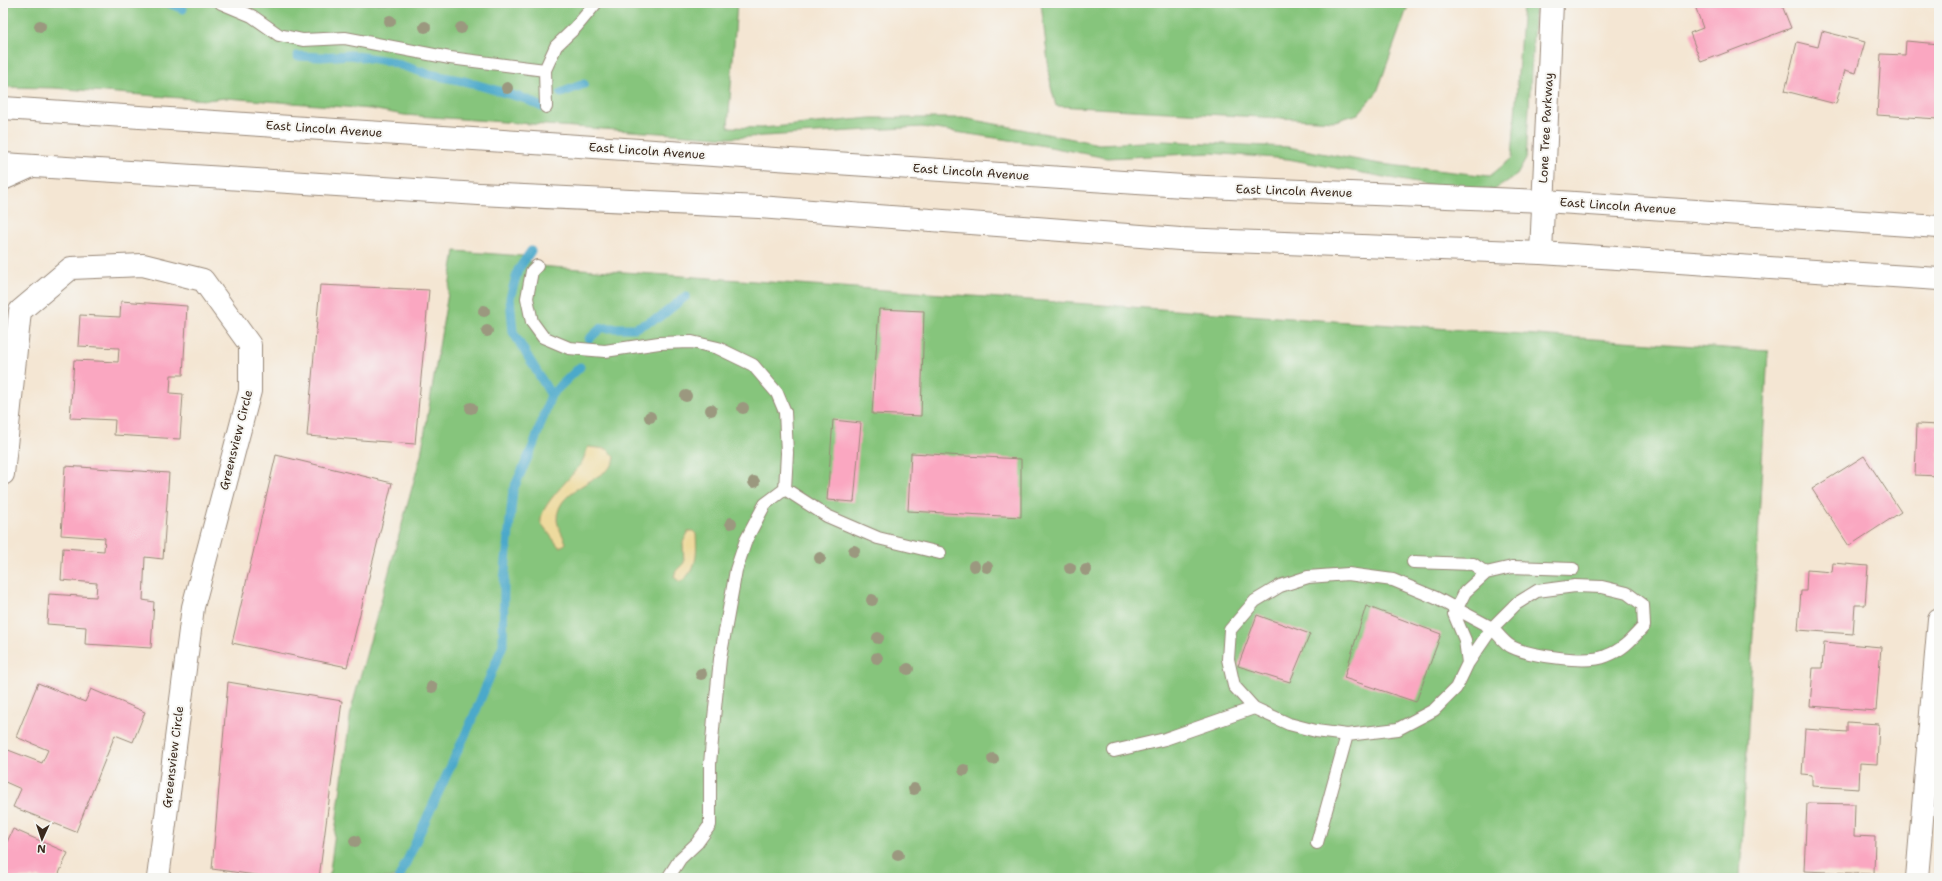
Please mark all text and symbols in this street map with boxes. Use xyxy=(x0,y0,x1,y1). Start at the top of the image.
street label: Lone Tree Parkway xyxy=(1535,72,1557,184)
street label: East Lincoln Avenue xyxy=(265,117,383,141)
street label: East Lincoln Avenue xyxy=(588,139,706,163)
street label: East Lincoln Avenue xyxy=(912,160,1030,184)
street label: East Lincoln Avenue xyxy=(1235,181,1353,201)
street label: East Lincoln Avenue xyxy=(1559,194,1677,218)
street label: Greensview Circle xyxy=(216,388,256,492)
street label: Greensview Circle xyxy=(159,705,187,809)
north arrow xyxy=(22,819,62,859)
text: N xyxy=(36,841,46,856)

